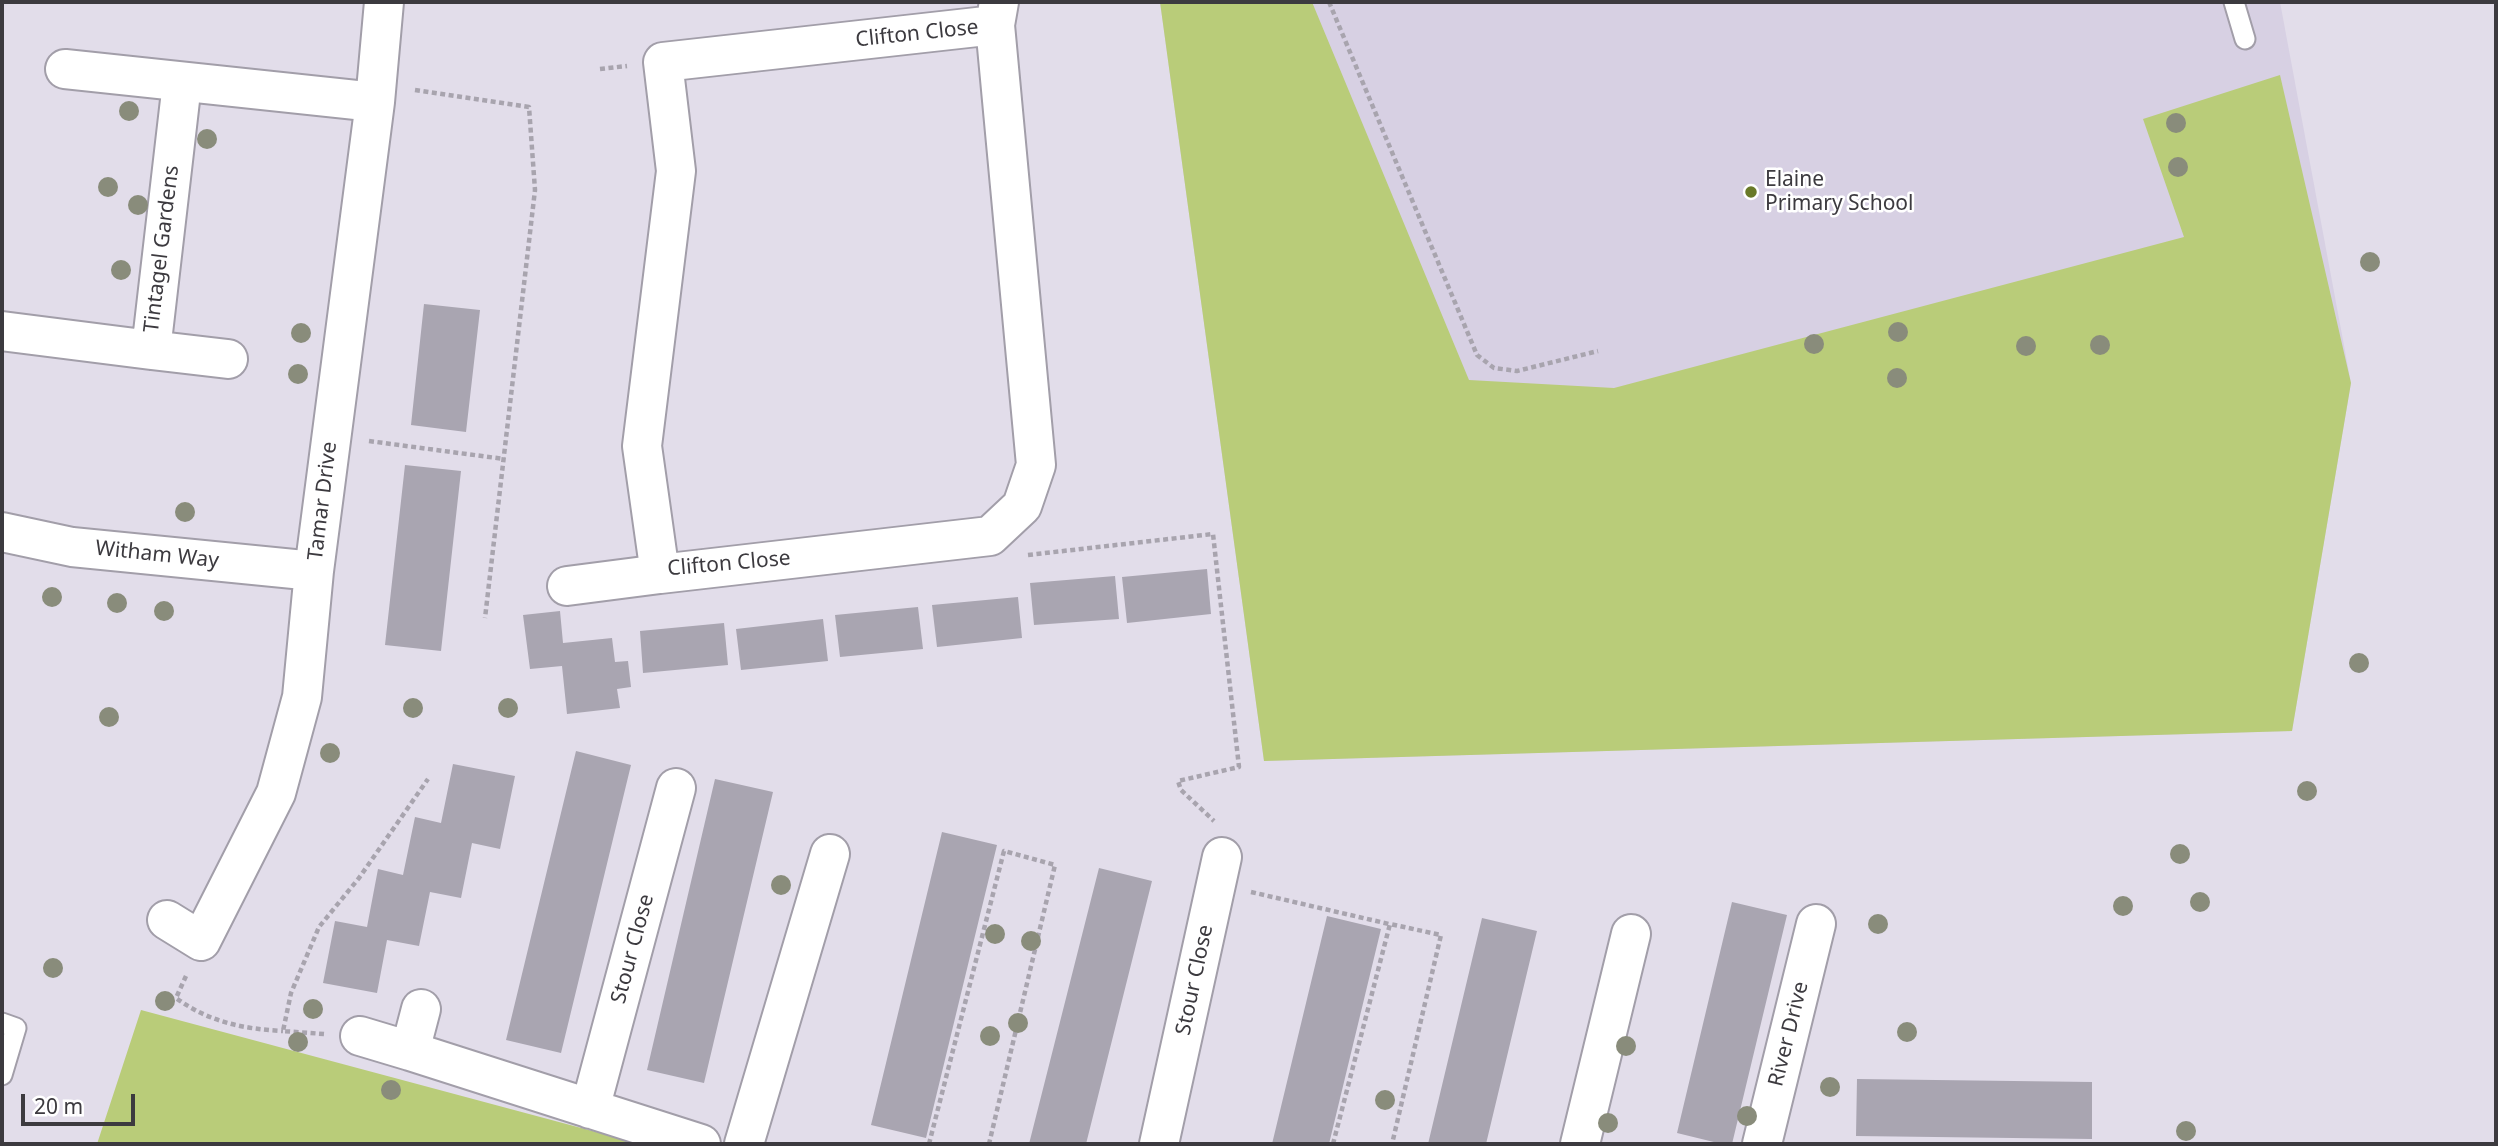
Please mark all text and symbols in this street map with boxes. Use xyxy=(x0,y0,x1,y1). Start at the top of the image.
street label: Clifton Close xyxy=(854,15,980,53)
street label: Tintagel Gardens xyxy=(139,164,185,334)
place label: Elaine Primary School xyxy=(1765,167,1913,217)
marker: Elaine Primary School xyxy=(1743,184,1759,200)
street label: Tamar Drive xyxy=(303,440,343,562)
street label: Witham Way xyxy=(94,536,220,574)
street label: Clifton Close xyxy=(666,546,792,582)
street label: Stour Close xyxy=(606,892,660,1006)
street label: Stour Close xyxy=(1171,922,1219,1038)
street label: River Drive xyxy=(1764,979,1814,1089)
scale bar xyxy=(24,1080,138,1124)
text: 20 m xyxy=(34,1092,83,1120)

